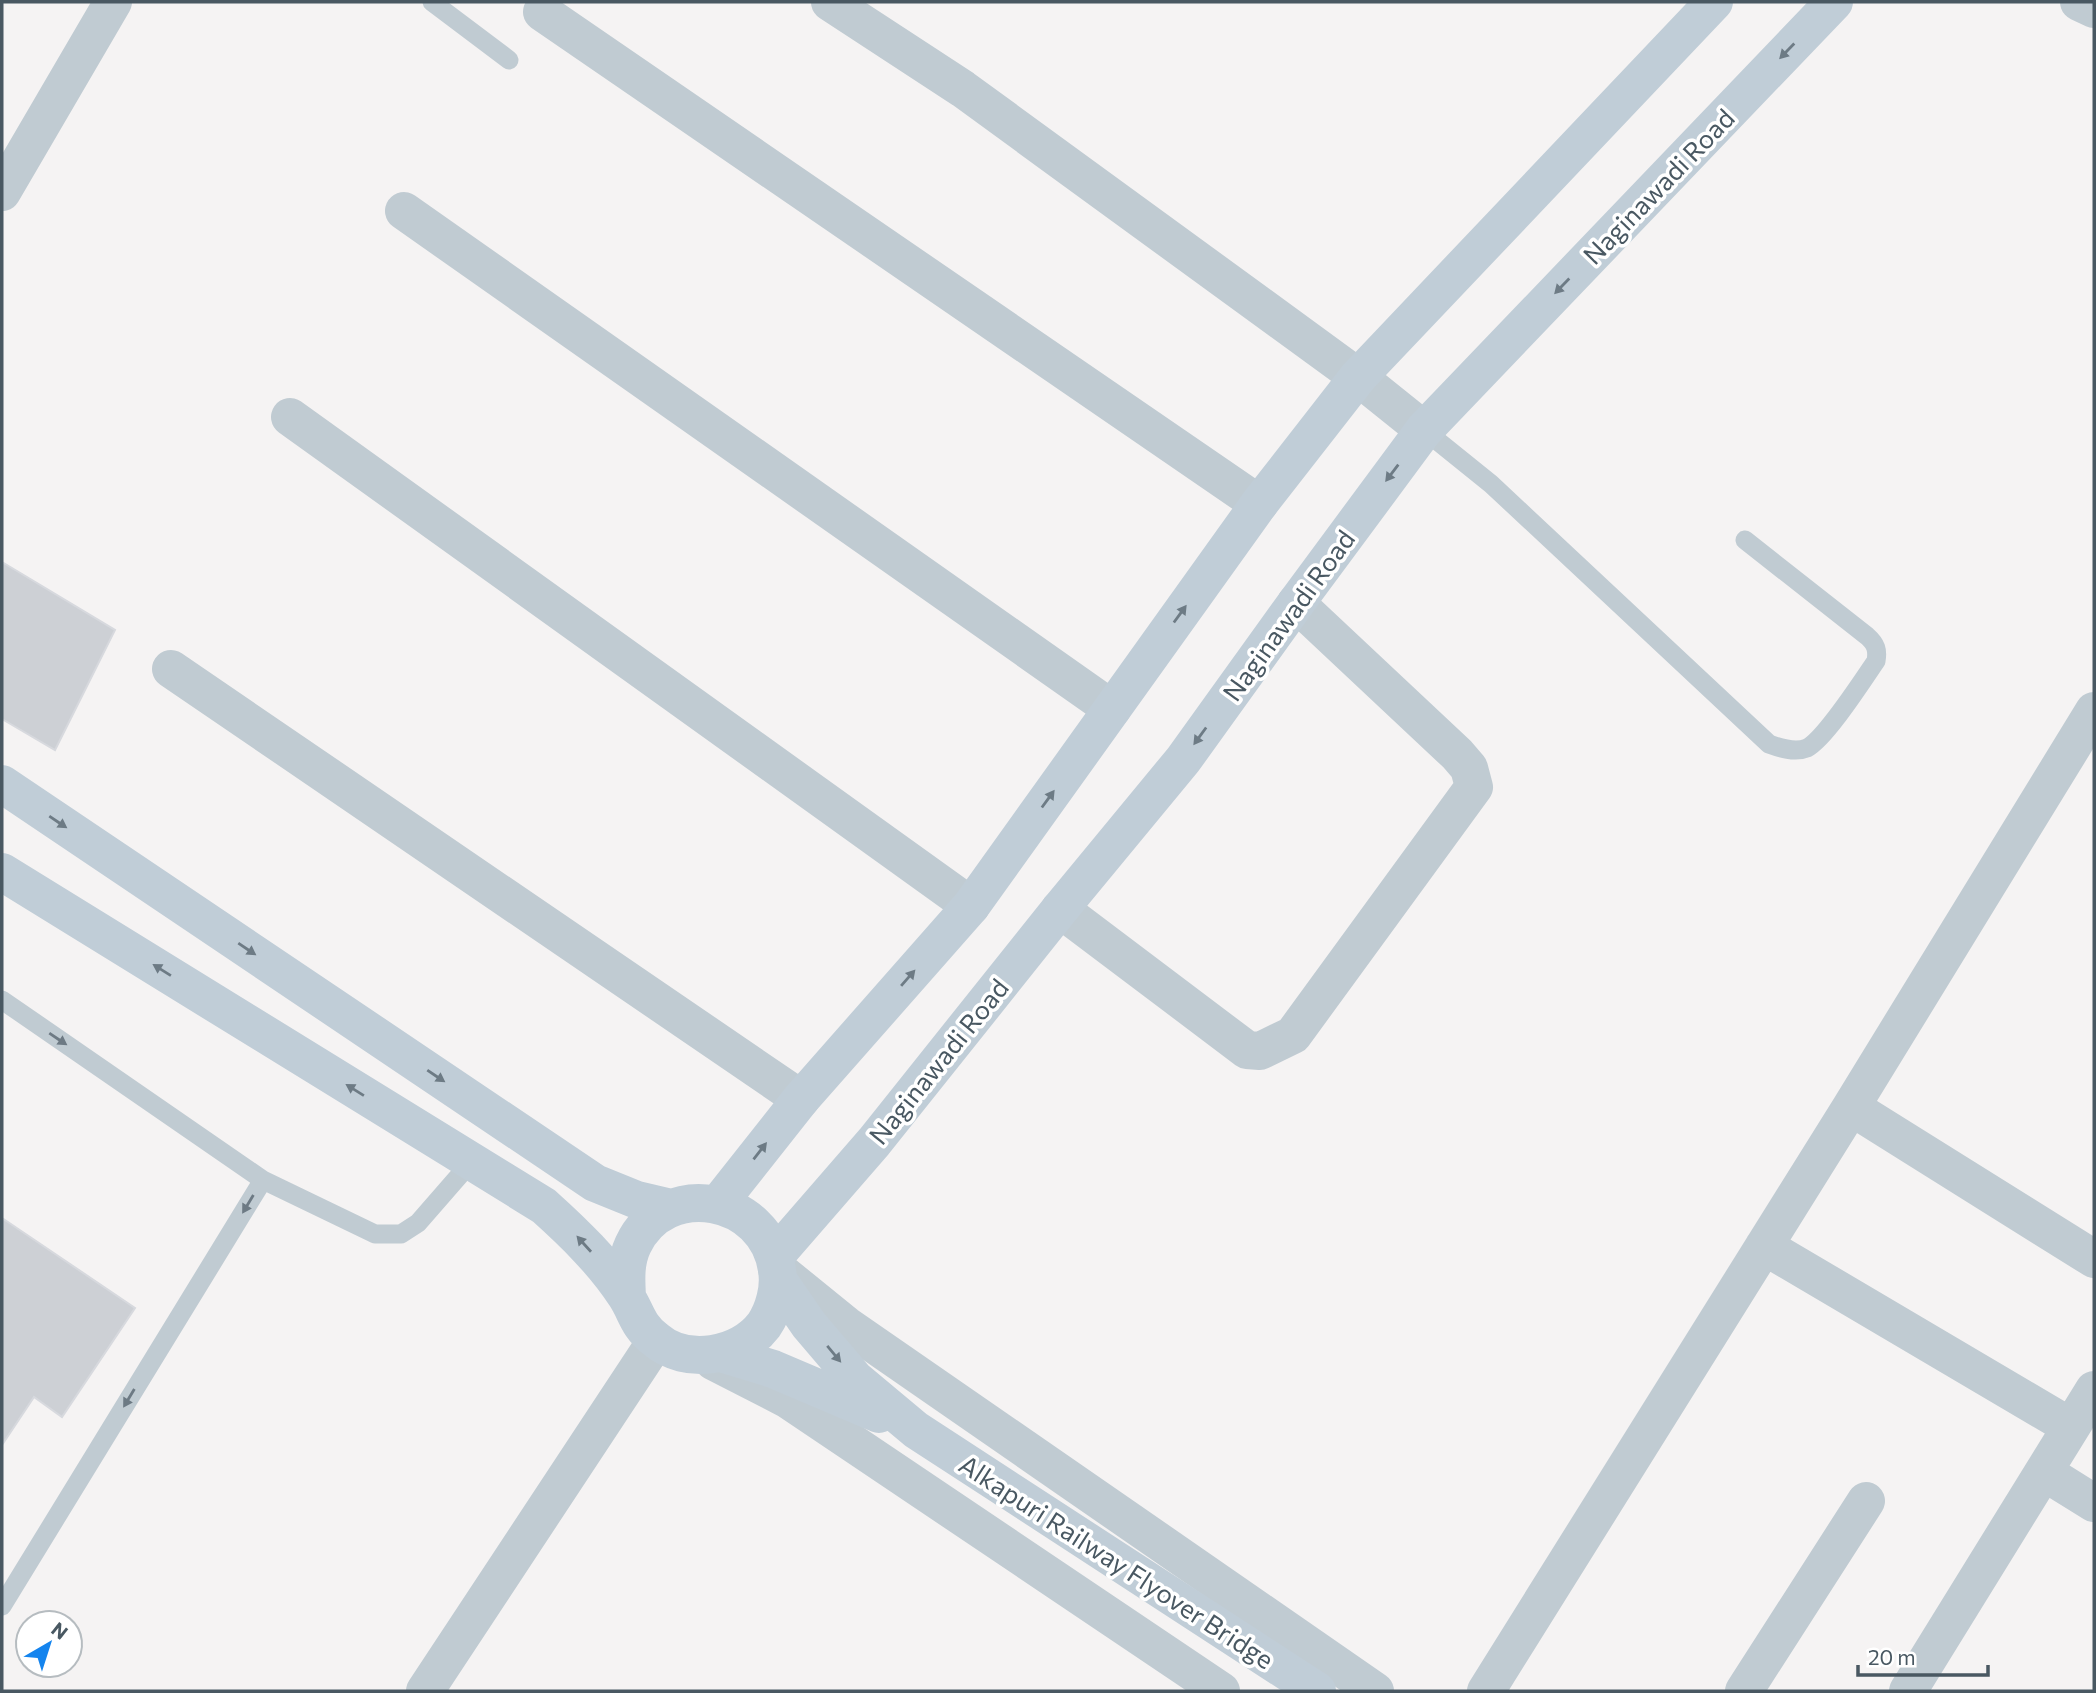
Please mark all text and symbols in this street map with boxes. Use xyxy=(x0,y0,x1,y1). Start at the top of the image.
one-way arrow xyxy=(1779,42,1795,59)
street label: Naginawadi Road xyxy=(1576,102,1740,270)
one-way arrow xyxy=(1553,278,1570,295)
one-way arrow xyxy=(1386,464,1400,482)
street label: Naginawadi Road xyxy=(1216,523,1360,707)
one-way arrow xyxy=(1173,605,1187,623)
one-way arrow xyxy=(1194,727,1208,745)
one-way arrow xyxy=(1041,789,1055,808)
one-way arrow xyxy=(49,815,68,828)
one-way arrow xyxy=(238,942,256,956)
one-way arrow xyxy=(152,964,171,977)
one-way arrow xyxy=(900,969,915,986)
street label: Naginawadi Road xyxy=(862,972,1014,1150)
one-way arrow xyxy=(49,1032,67,1046)
one-way arrow xyxy=(427,1069,445,1083)
one-way arrow xyxy=(346,1083,365,1096)
one-way arrow xyxy=(753,1142,768,1160)
one-way arrow xyxy=(241,1194,254,1213)
one-way arrow xyxy=(576,1236,592,1253)
one-way arrow xyxy=(826,1346,841,1363)
one-way arrow xyxy=(123,1388,135,1407)
street label: Alkapuri Railway Flyover Bridge xyxy=(954,1448,1280,1674)
north arrow xyxy=(14,1609,84,1679)
text: N xyxy=(47,1617,73,1644)
scale bar xyxy=(1858,1634,1988,1678)
text: 20 m xyxy=(1868,1644,1916,1669)

